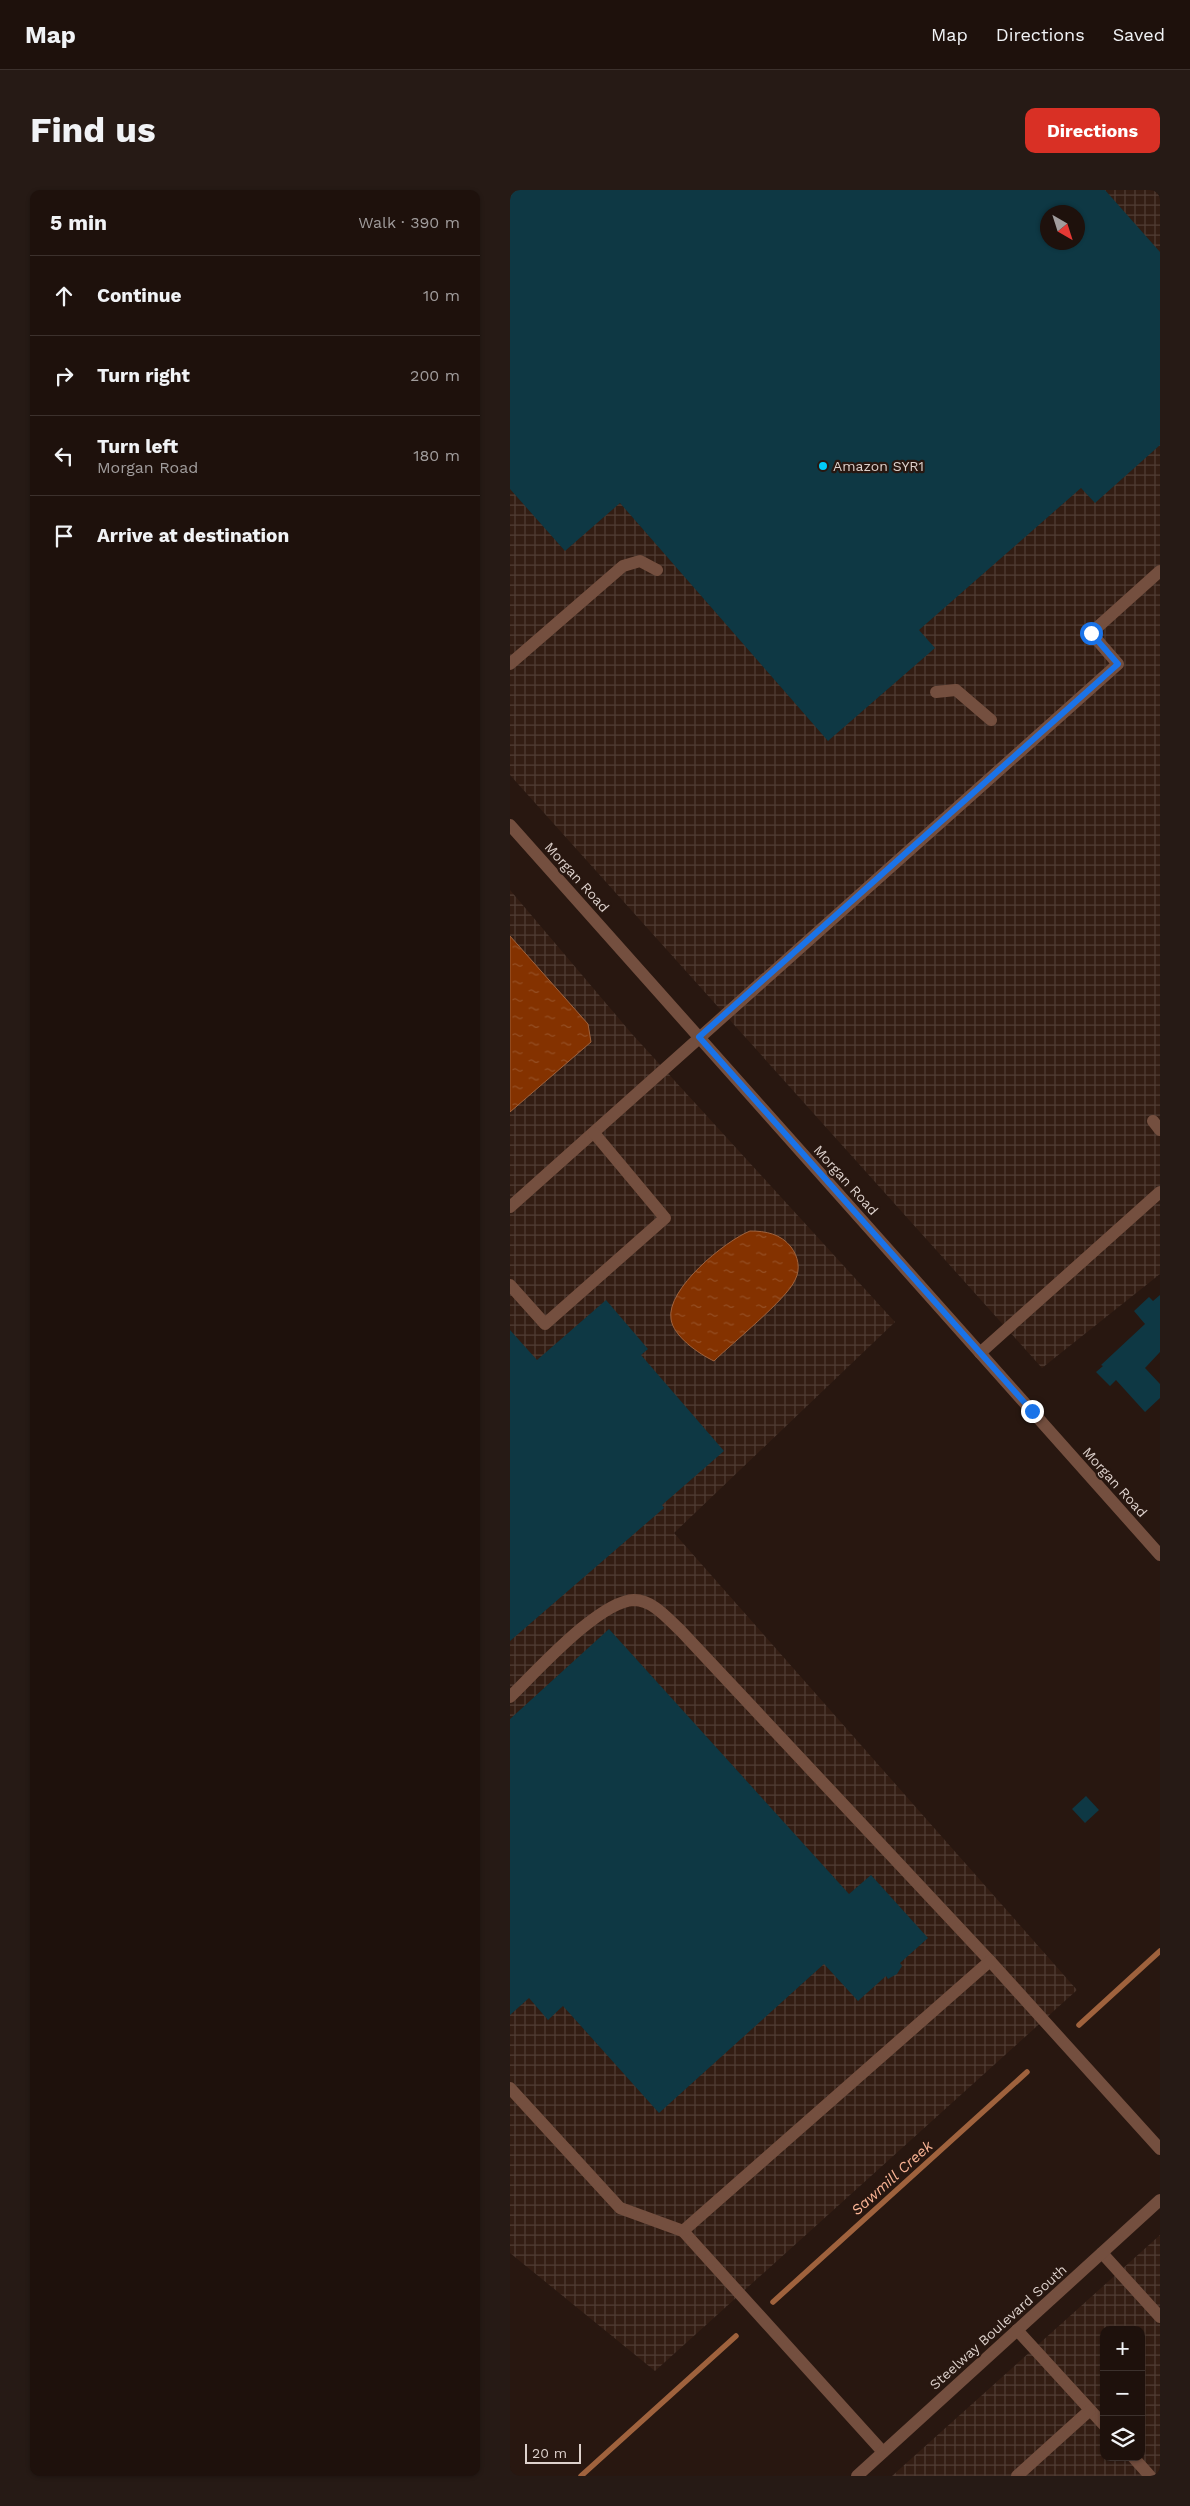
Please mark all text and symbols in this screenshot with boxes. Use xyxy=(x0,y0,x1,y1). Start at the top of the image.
text: Map xyxy=(25,21,76,49)
text: Map xyxy=(931,24,968,45)
text: Directions xyxy=(996,24,1085,45)
text: Saved xyxy=(1113,24,1165,45)
button: Directions xyxy=(1025,108,1160,153)
text: Find us xyxy=(30,109,156,151)
north arrow xyxy=(1040,205,1085,250)
text: 5 min xyxy=(50,210,107,235)
text: Walk · 390 m xyxy=(358,213,460,232)
icon: ahead xyxy=(50,282,78,310)
text: Continue xyxy=(97,284,181,307)
text: 10 m xyxy=(423,286,460,305)
icon: right xyxy=(50,362,78,390)
text: Turn right xyxy=(97,364,190,387)
text: 200 m xyxy=(410,366,460,385)
text: Turn left xyxy=(97,435,178,458)
icon: left xyxy=(50,442,78,470)
text: 180 m xyxy=(413,446,460,465)
text: Morgan Road xyxy=(97,458,198,477)
place label: Amazon SYR1 xyxy=(833,458,924,474)
marker: Amazon SYR1 xyxy=(817,460,829,472)
icon: arrive xyxy=(50,522,78,550)
text: Arrive at destination xyxy=(97,524,289,547)
route start xyxy=(1080,622,1103,645)
street label: Morgan Road xyxy=(541,839,613,915)
street label: Morgan Road xyxy=(810,1142,882,1218)
route end xyxy=(1021,1400,1044,1423)
street label: Morgan Road xyxy=(1079,1444,1151,1520)
water label: Sawmill Creek xyxy=(848,2136,937,2219)
street label: Steelway Boulevard South xyxy=(926,2261,1070,2393)
map controls xyxy=(1100,2326,1145,2461)
button: + xyxy=(1100,2326,1145,2371)
button: − xyxy=(1100,2371,1145,2416)
button: layers xyxy=(1100,2416,1145,2461)
scale bar xyxy=(525,2441,581,2464)
text: 20 m xyxy=(532,2445,567,2461)

